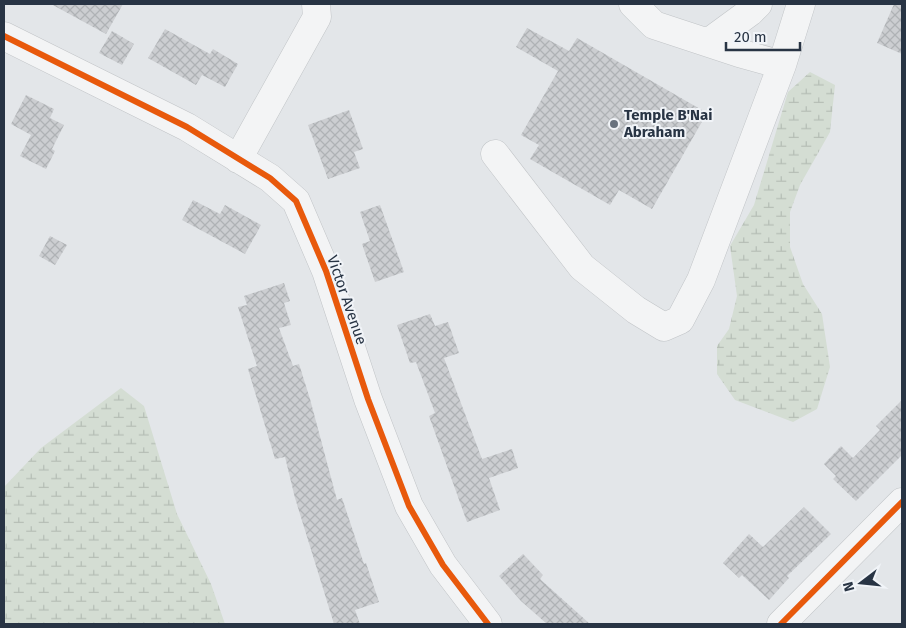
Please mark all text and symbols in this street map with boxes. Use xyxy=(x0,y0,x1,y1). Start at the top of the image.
scale bar xyxy=(726,20,800,52)
text: 20 m xyxy=(734,28,767,46)
place label: Temple B'Nai Abraham xyxy=(623,106,712,141)
marker: Temple B'Nai Abraham xyxy=(608,118,620,130)
street label: Victor Avenue xyxy=(323,253,371,347)
north arrow xyxy=(836,558,886,608)
text: N xyxy=(840,580,858,593)

